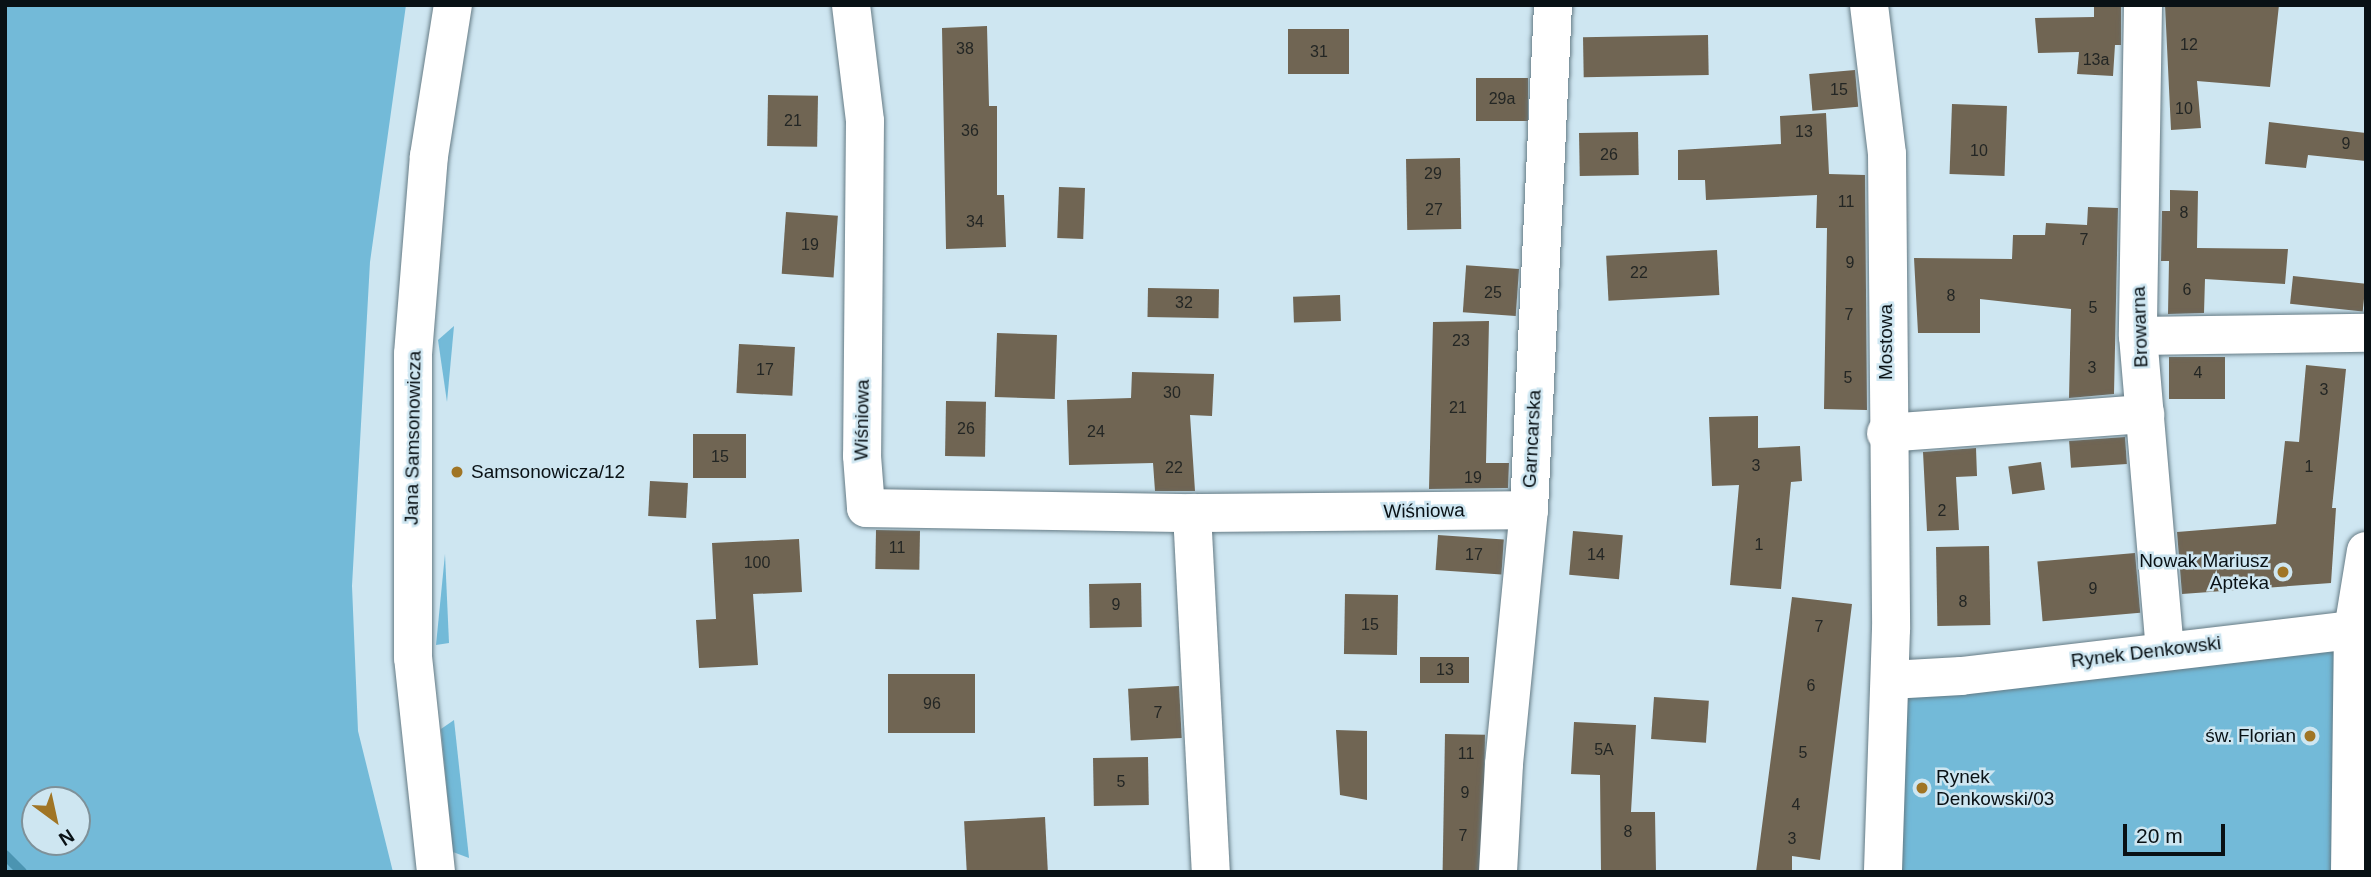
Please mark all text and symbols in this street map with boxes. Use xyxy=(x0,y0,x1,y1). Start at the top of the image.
house number: 12 xyxy=(2180,35,2198,55)
house number: 38 xyxy=(956,39,974,59)
house number: 31 xyxy=(1310,42,1328,62)
house number: 13a xyxy=(2083,50,2109,70)
house number: 15 xyxy=(1830,80,1848,100)
house number: 29a xyxy=(1489,89,1515,109)
house number: 10 xyxy=(2175,99,2193,119)
house number: 21 xyxy=(784,111,802,131)
house number: 36 xyxy=(961,121,979,141)
house number: 13 xyxy=(1795,122,1813,142)
house number: 9 xyxy=(2342,134,2350,154)
house number: 10 xyxy=(1970,141,1988,161)
house number: 26 xyxy=(1600,145,1618,165)
house number: 29 xyxy=(1424,164,1442,184)
house number: 11 xyxy=(1838,192,1854,212)
house number: 27 xyxy=(1425,200,1443,220)
house number: 8 xyxy=(2180,203,2188,223)
house number: 34 xyxy=(966,212,984,232)
house number: 7 xyxy=(2080,230,2088,250)
house number: 19 xyxy=(801,235,819,255)
house number: 9 xyxy=(1846,253,1854,273)
house number: 22 xyxy=(1630,263,1648,283)
house number: 6 xyxy=(2183,280,2191,300)
house number: 25 xyxy=(1484,283,1502,303)
house number: 8 xyxy=(1947,286,1955,306)
street label: Browarna xyxy=(2127,286,2153,368)
house number: 32 xyxy=(1175,293,1193,313)
house number: 5 xyxy=(2089,298,2097,318)
street label: Mostowa xyxy=(1875,304,1897,380)
house number: 7 xyxy=(1845,305,1853,325)
house number: 23 xyxy=(1452,331,1470,351)
street label: Jana Samsonowicza xyxy=(400,351,426,525)
house number: 3 xyxy=(2088,358,2096,378)
house number: 17 xyxy=(756,360,774,380)
house number: 4 xyxy=(2194,363,2202,383)
house number: 5 xyxy=(1844,368,1852,388)
street label: Wiśniowa xyxy=(850,379,874,461)
house number: 3 xyxy=(2320,380,2328,400)
house number: 30 xyxy=(1163,383,1181,403)
street label: Garncarska xyxy=(1518,389,1546,489)
house number: 21 xyxy=(1449,398,1467,418)
house number: 26 xyxy=(957,419,975,439)
house number: 24 xyxy=(1087,422,1105,442)
house number: 15 xyxy=(711,447,729,467)
house number: 3 xyxy=(1752,456,1760,476)
house number: 1 xyxy=(2305,457,2313,477)
house number: 22 xyxy=(1165,458,1183,478)
place label: Samsonowicza/12 xyxy=(471,461,625,483)
marker: Samsonowicza/12 xyxy=(449,464,465,480)
house number: 19 xyxy=(1464,468,1482,488)
street label: Wiśniowa xyxy=(1383,499,1465,523)
house number: 2 xyxy=(1938,501,1946,521)
house number: 1 xyxy=(1755,535,1763,555)
house number: 11 xyxy=(889,538,905,558)
house number: 17 xyxy=(1465,545,1483,565)
house number: 14 xyxy=(1587,545,1605,565)
place label: Nowak Mariusz Apteka xyxy=(2139,550,2269,594)
house number: 100 xyxy=(744,553,770,573)
marker: Nowak Mariusz Apteka xyxy=(2275,564,2291,580)
house number: 9 xyxy=(2089,579,2097,599)
house number: 8 xyxy=(1959,592,1967,612)
house number: 9 xyxy=(1112,595,1120,615)
house number: 15 xyxy=(1361,615,1379,635)
house number: 7 xyxy=(1815,617,1823,637)
street label: Rynek Denkowski xyxy=(2070,631,2222,673)
house number: 13 xyxy=(1436,660,1454,680)
house number: 6 xyxy=(1807,676,1815,696)
house number: 96 xyxy=(923,694,941,714)
house number: 7 xyxy=(1154,703,1162,723)
place label: św. Florian xyxy=(2205,725,2296,747)
marker: św. Florian xyxy=(2302,728,2318,744)
house number: 5A xyxy=(1594,740,1614,760)
house number: 5 xyxy=(1799,743,1807,763)
house number: 11 xyxy=(1458,744,1474,764)
place label: Rynek Denkowski/03 xyxy=(1936,766,2054,810)
house number: 5 xyxy=(1117,772,1125,792)
marker: Rynek Denkowski/03 xyxy=(1914,780,1930,796)
house number: 9 xyxy=(1461,783,1469,803)
north arrow xyxy=(21,786,91,856)
house number: 4 xyxy=(1792,795,1800,815)
scale bar xyxy=(2126,810,2228,854)
house number: 8 xyxy=(1624,822,1632,842)
text: 20 m xyxy=(2136,824,2183,847)
text: N xyxy=(55,825,78,850)
house number: 7 xyxy=(1459,826,1467,846)
house number: 3 xyxy=(1788,829,1796,849)

